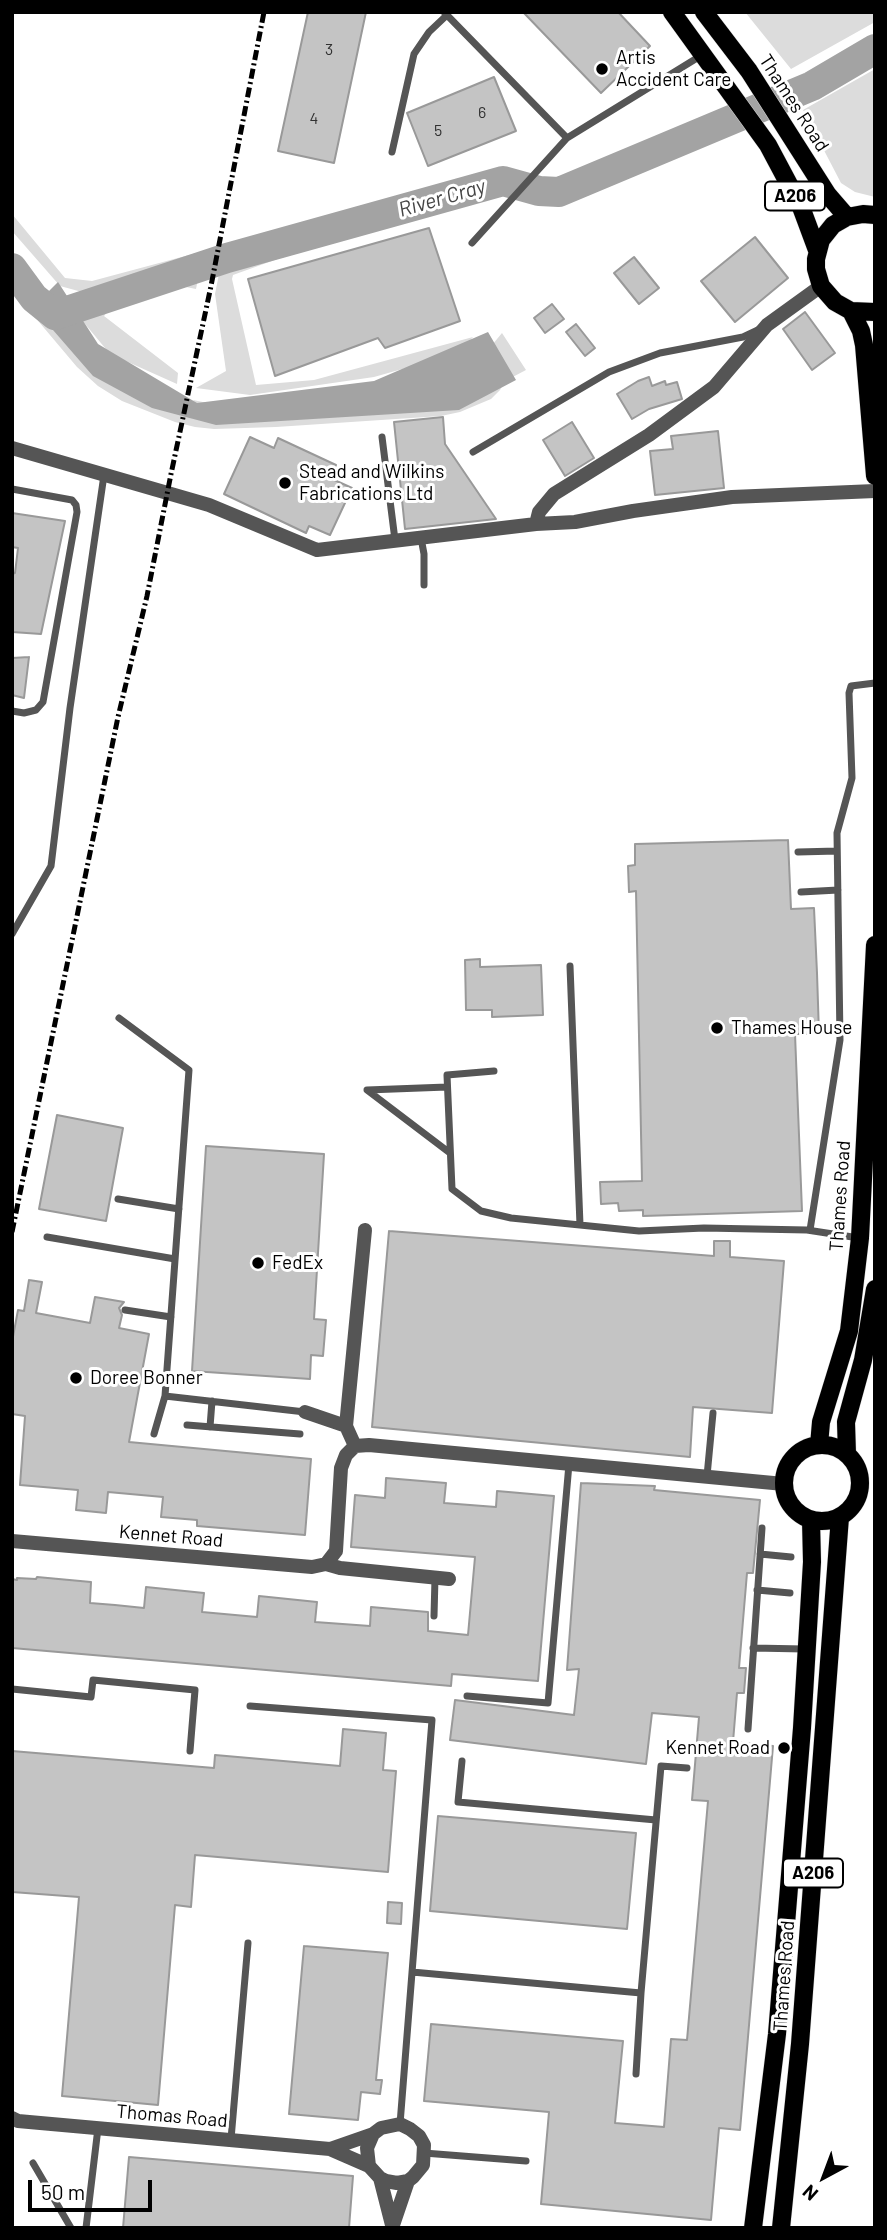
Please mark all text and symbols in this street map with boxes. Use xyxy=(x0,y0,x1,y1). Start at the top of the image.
house number: 3 xyxy=(325,40,333,60)
place label: Artis Accident Care xyxy=(616,47,731,91)
street label: Thames Road xyxy=(754,50,834,156)
marker: Artis Accident Care xyxy=(594,61,610,77)
house number: 6 xyxy=(478,103,486,123)
house number: 4 xyxy=(310,109,318,129)
house number: 5 xyxy=(434,121,442,141)
water label: River Cray xyxy=(396,174,488,222)
road number: A206 xyxy=(765,182,825,210)
place label: Stead and Wilkins Fabrications Ltd xyxy=(299,461,444,505)
marker: Stead and Wilkins Fabrications Ltd xyxy=(277,475,293,491)
place label: Thames House xyxy=(731,1017,852,1039)
marker: Thames House xyxy=(709,1020,725,1036)
street label: Thames Road xyxy=(825,1140,855,1252)
place label: FedEx xyxy=(272,1252,323,1274)
marker: FedEx xyxy=(250,1255,266,1271)
place label: Doree Bonner xyxy=(90,1367,203,1389)
marker: Doree Bonner xyxy=(68,1370,84,1386)
street label: Kennet Road xyxy=(118,1520,224,1552)
place label: Kennet Road xyxy=(665,1737,770,1759)
marker: Kennet Road xyxy=(776,1740,792,1756)
road number: A206 xyxy=(783,1858,843,1887)
street label: Thames Road xyxy=(769,1920,799,2032)
street label: Thomas Road xyxy=(115,2100,229,2132)
north arrow xyxy=(789,2142,859,2212)
scale bar xyxy=(32,2166,156,2210)
text: 50 m xyxy=(41,2179,85,2204)
text: N xyxy=(798,2180,822,2206)

